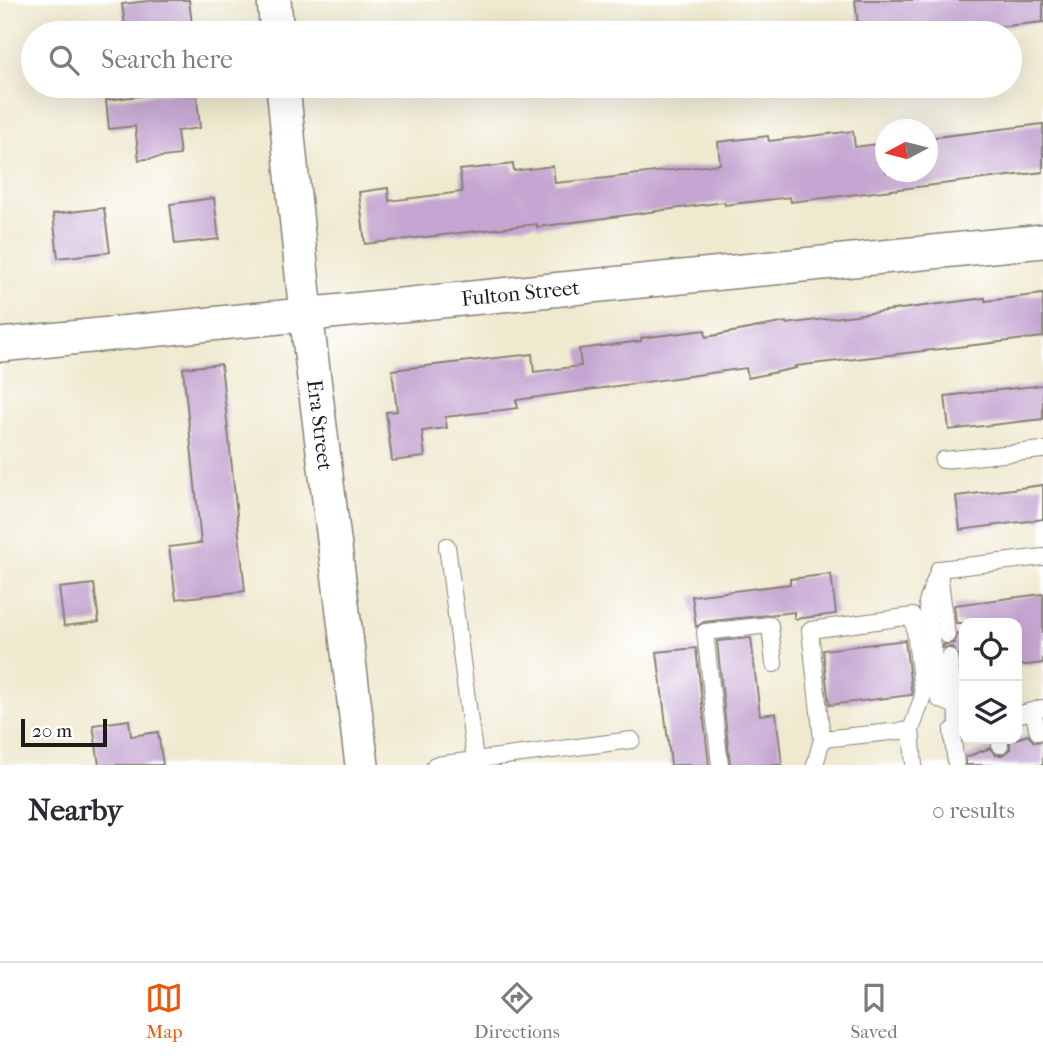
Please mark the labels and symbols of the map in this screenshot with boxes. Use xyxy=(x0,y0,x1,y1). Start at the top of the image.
north arrow xyxy=(875,119,938,182)
street label: Fulton Street xyxy=(460,275,581,311)
street label: Era Street xyxy=(302,378,337,472)
scale bar xyxy=(21,716,107,748)

